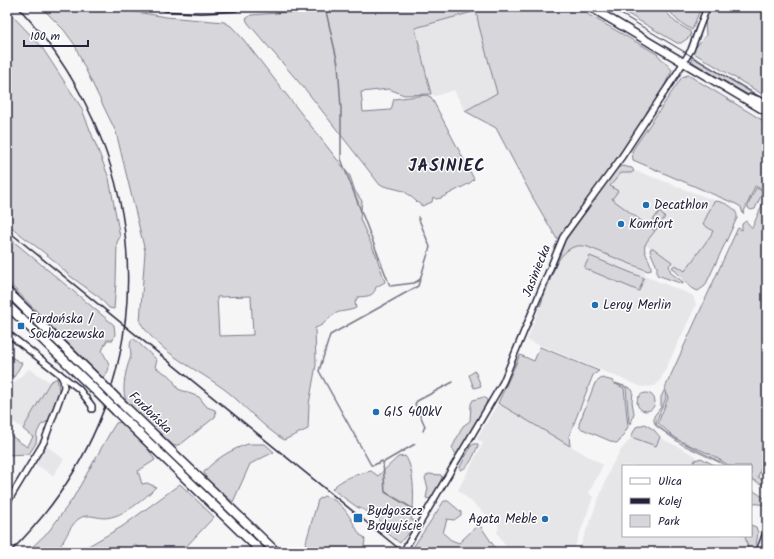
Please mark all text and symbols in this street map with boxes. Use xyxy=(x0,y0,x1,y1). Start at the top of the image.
scale bar xyxy=(24,22,88,48)
text: 100 m xyxy=(30,27,61,46)
district label: JASINIEC xyxy=(408,153,486,180)
place label: Decathlon xyxy=(654,195,708,216)
marker: Decathlon xyxy=(641,200,651,210)
place label: Komfort xyxy=(629,214,674,235)
marker: Komfort xyxy=(616,219,626,229)
street label: Jasiniecka xyxy=(517,242,557,300)
place label: Leroy Merlin xyxy=(603,295,671,316)
marker: Leroy Merlin xyxy=(590,300,600,310)
place label: Fordońska / Sochaczewska xyxy=(29,309,104,345)
marker: Fordońska / Sochaczewska xyxy=(16,321,26,331)
street label: Fordońska xyxy=(123,387,177,439)
place label: GIS 400kV xyxy=(384,402,442,423)
marker: GIS 400kV xyxy=(371,407,381,417)
legend xyxy=(622,465,752,537)
text: Ulica xyxy=(658,472,682,491)
text: Kolej xyxy=(658,492,683,511)
place label: Bydgoszcz Brdyujście xyxy=(367,501,423,537)
place label: Agata Meble xyxy=(469,509,537,530)
marker: Bydgoszcz Brdyujście xyxy=(352,512,364,524)
text: Park xyxy=(658,512,680,531)
marker: Agata Meble xyxy=(540,514,550,524)

